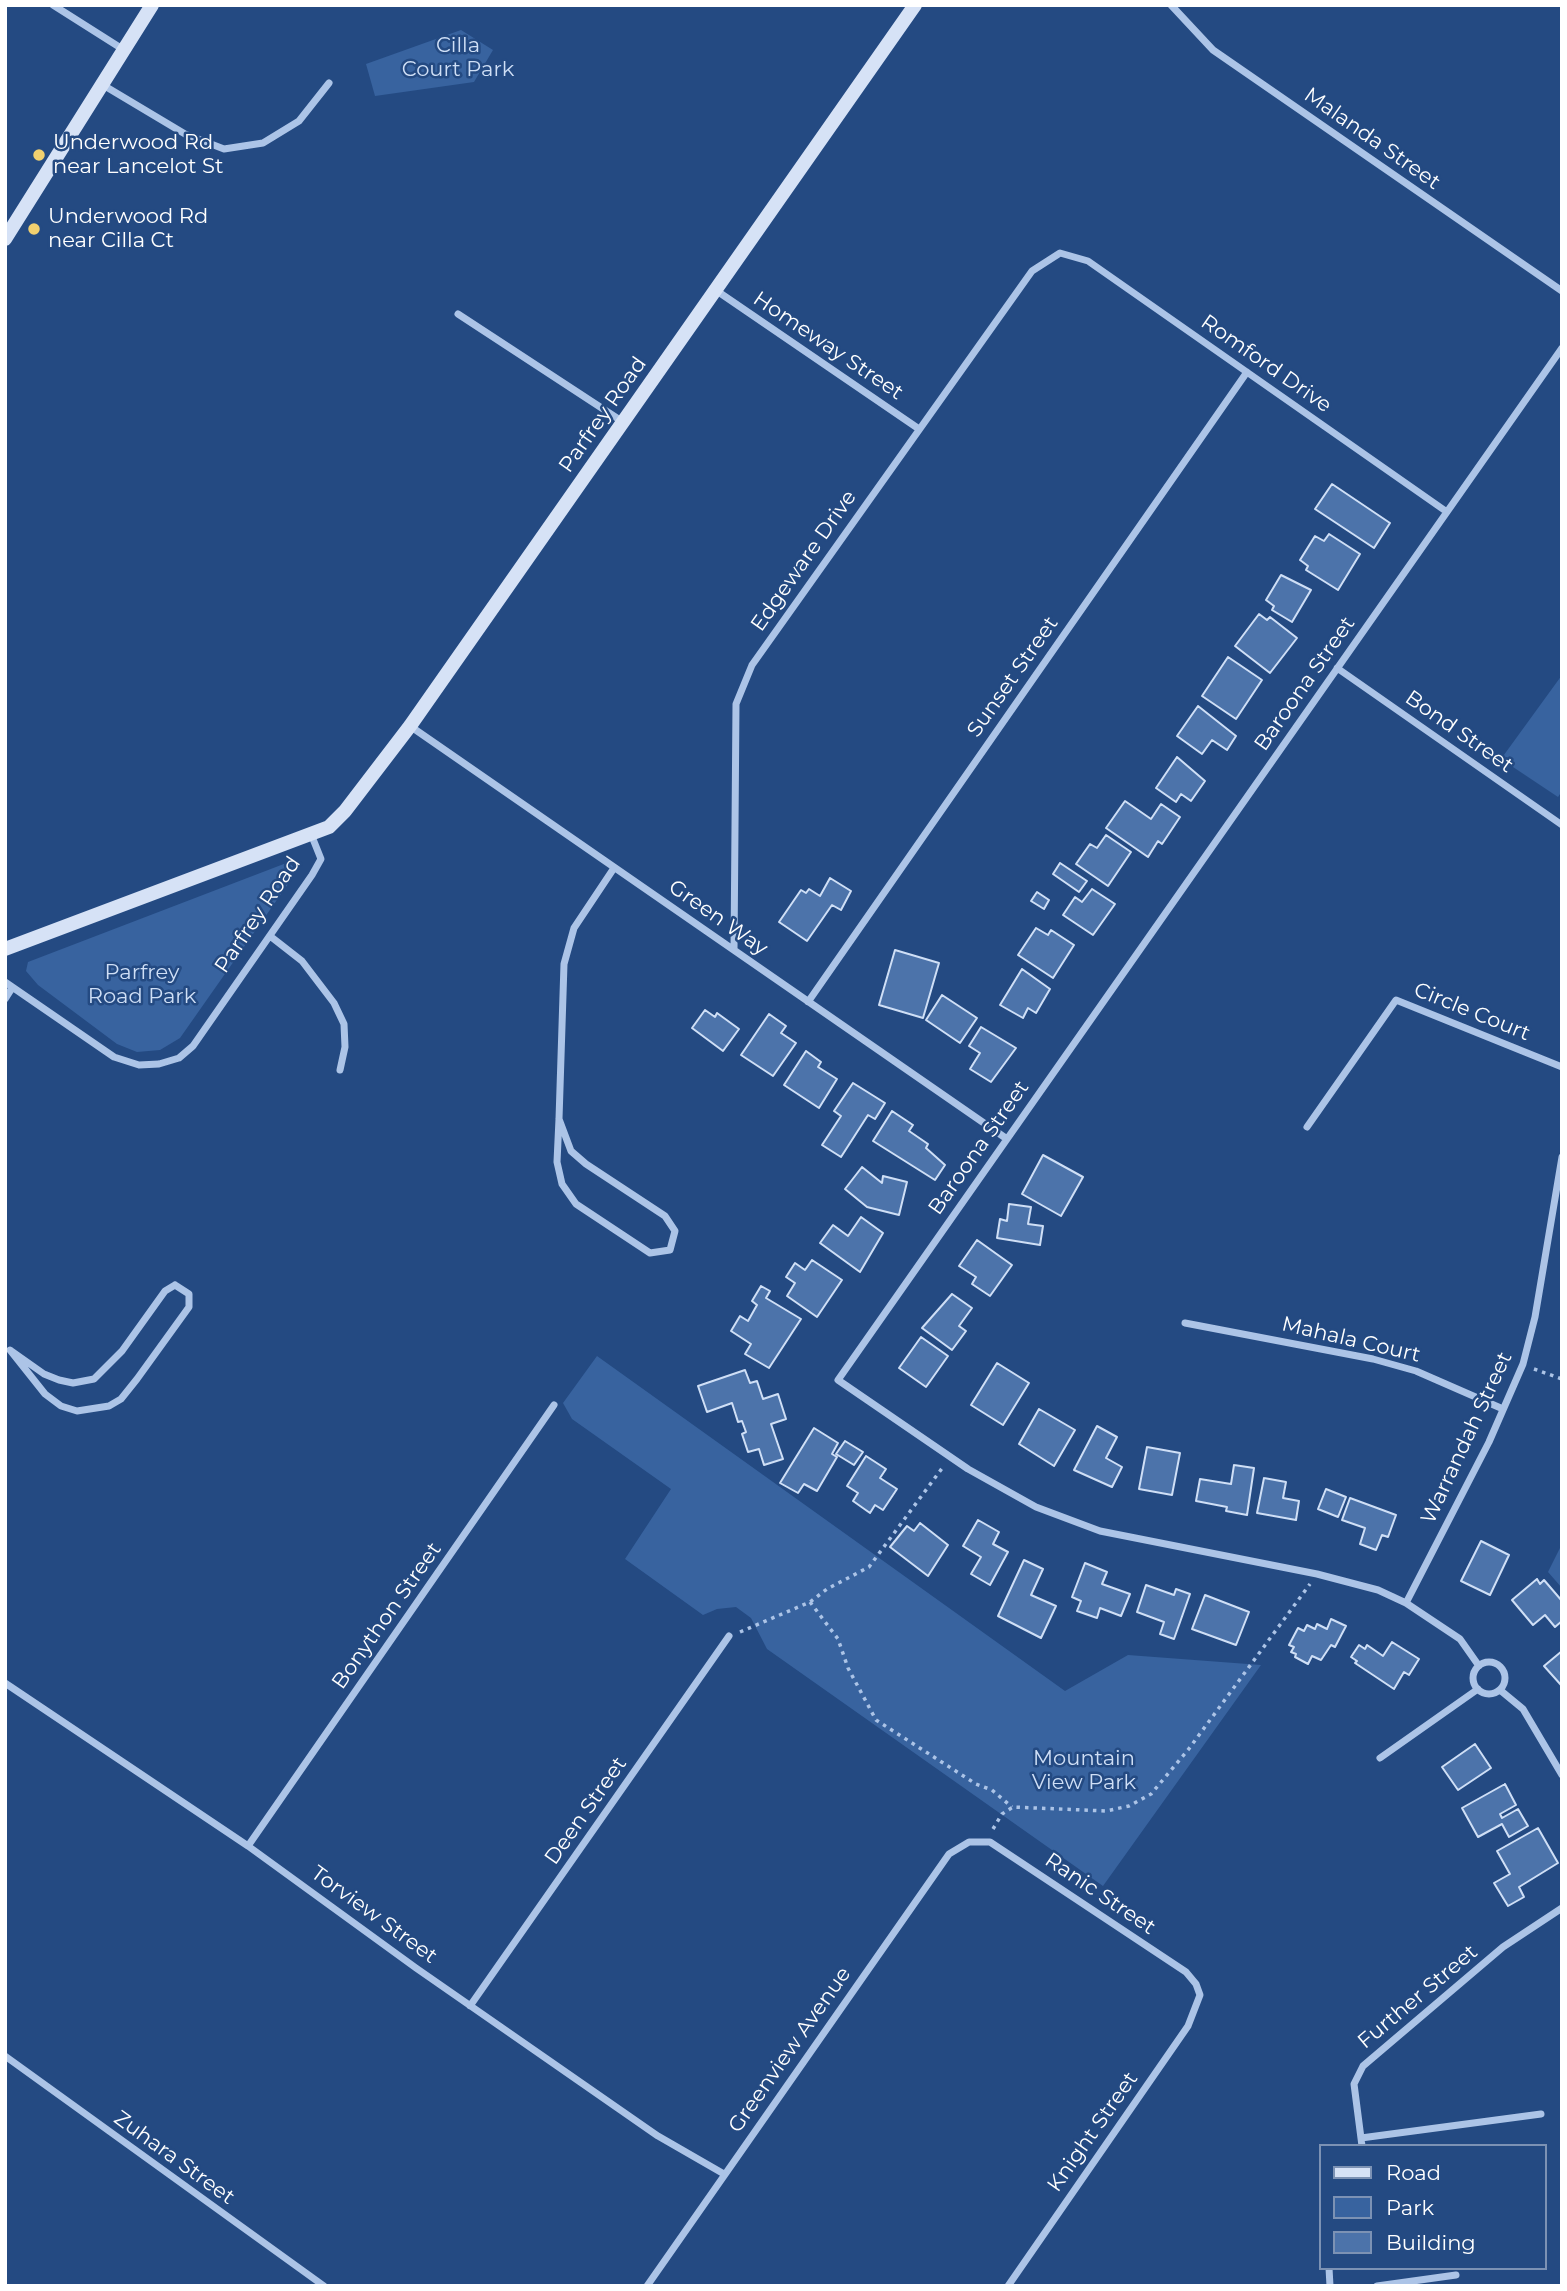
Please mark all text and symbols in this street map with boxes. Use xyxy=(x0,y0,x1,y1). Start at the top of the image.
park label: Cilla Court Park xyxy=(402,33,514,83)
street label: Malanda Street xyxy=(1299,83,1445,195)
place label: Underwood Rd near Lancelot St xyxy=(53,130,223,180)
marker: Underwood Rd near Lancelot St xyxy=(31,147,47,163)
place label: Underwood Rd near Cilla Ct xyxy=(48,204,208,254)
marker: Underwood Rd near Cilla Ct xyxy=(26,221,42,237)
street label: Homeway Street xyxy=(748,287,908,405)
street label: Romford Drive xyxy=(1196,310,1336,418)
street label: Parfrey Road xyxy=(554,352,652,478)
street label: Edgeware Drive xyxy=(746,485,862,637)
street label: Sunset Street xyxy=(962,612,1064,742)
street label: Baroona Street xyxy=(1249,612,1361,756)
street label: Bond Street xyxy=(1400,685,1518,779)
street label: Parfrey Road xyxy=(210,852,306,978)
street label: Green Way xyxy=(664,875,772,961)
park label: Parfrey Road Park xyxy=(88,960,196,1010)
street label: Circle Court xyxy=(1410,977,1534,1047)
street label: Baroona Street xyxy=(923,1076,1035,1220)
street label: Mahala Court xyxy=(1279,1312,1423,1368)
street label: Warrandah Street xyxy=(1416,1348,1518,1528)
street label: Bonython Street xyxy=(327,1538,447,1694)
park label: Mountain View Park xyxy=(1032,1746,1136,1796)
street label: Deen Street xyxy=(540,1752,632,1870)
street label: Ranic Street xyxy=(1040,1848,1160,1940)
street label: Torview Street xyxy=(306,1861,442,1969)
street label: Further Street xyxy=(1353,1940,1483,2054)
street label: Greenview Avenue xyxy=(723,1962,857,2138)
street label: Knight Street xyxy=(1042,2067,1144,2197)
street label: Zuhara Street xyxy=(109,2106,239,2210)
legend xyxy=(1318,2144,1546,2270)
text: Road xyxy=(1386,2160,1441,2185)
text: Park xyxy=(1386,2195,1434,2220)
text: Building xyxy=(1386,2230,1476,2255)

